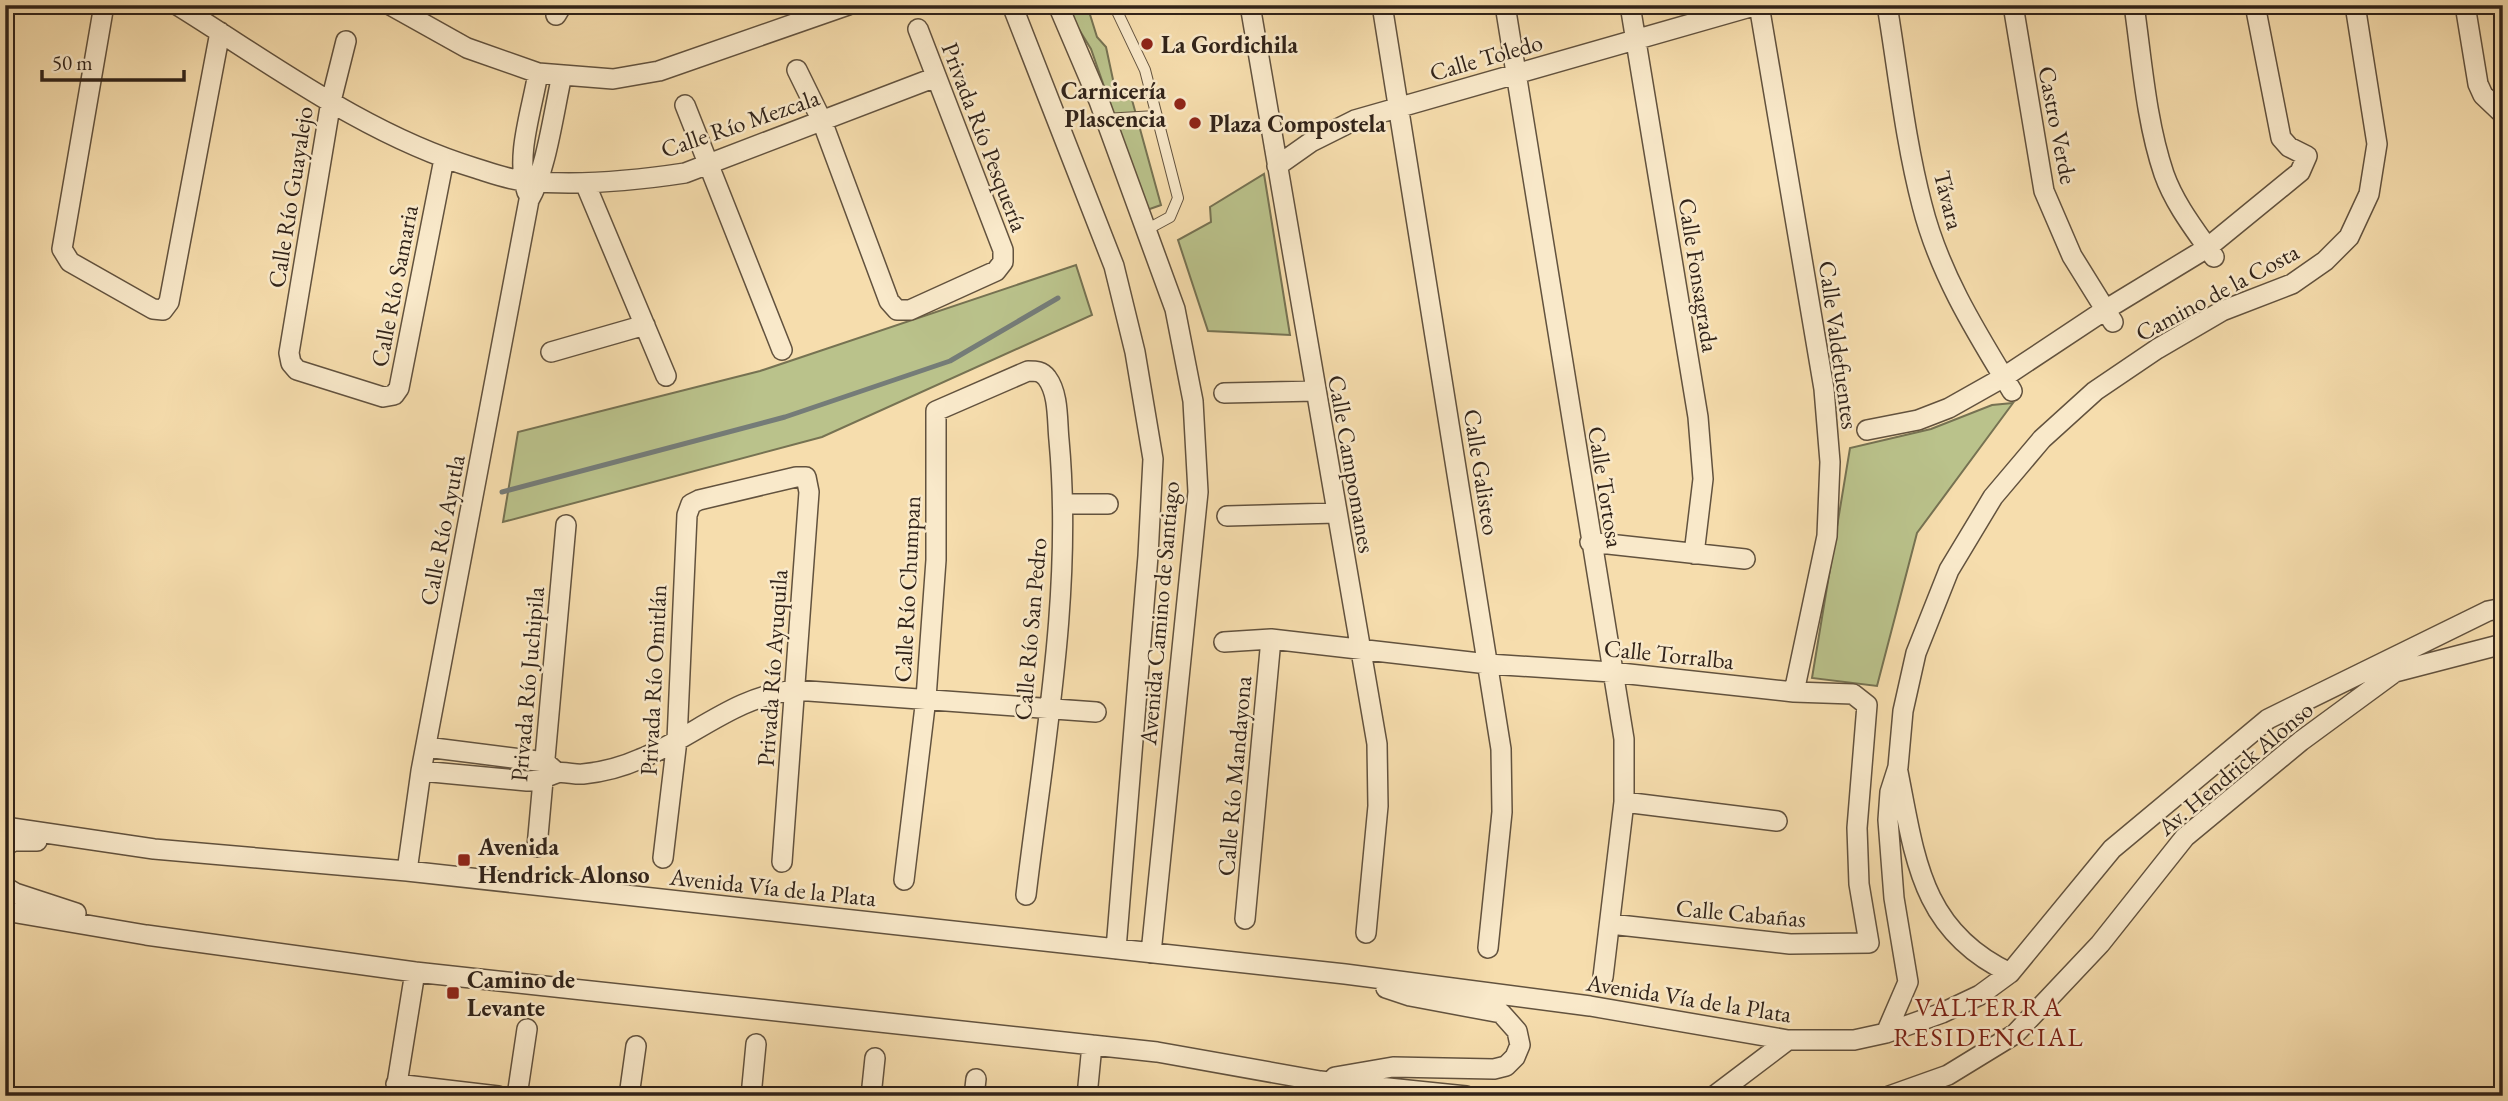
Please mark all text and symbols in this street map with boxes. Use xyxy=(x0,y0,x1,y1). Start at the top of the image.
street label: Calle Toledo xyxy=(1426,26,1546,88)
place label: La Gordichila xyxy=(1161,29,1299,60)
marker: La Gordichila xyxy=(1139,36,1155,52)
scale bar xyxy=(42,38,184,82)
street label: Privada Río Pesquería xyxy=(935,38,1036,236)
text: 50 m xyxy=(52,49,93,76)
street label: Castro Verde xyxy=(2031,64,2085,186)
place label: Carnicería Plascencia xyxy=(1061,75,1166,134)
street label: Calle Río Mezcala xyxy=(657,81,824,165)
marker: Carnicería Plascencia xyxy=(1172,96,1188,112)
street label: Calle Río Guayalejo xyxy=(260,104,320,290)
place label: Plaza Compostela xyxy=(1209,108,1386,139)
marker: Plaza Compostela xyxy=(1187,115,1203,131)
street label: Távara xyxy=(1927,167,1971,233)
street label: Calle Fonsagrada xyxy=(1672,196,1727,355)
street label: Calle Río Samaria xyxy=(363,202,425,370)
street label: Camino de la Costa xyxy=(2130,236,2304,348)
street label: Calle Valdefuentes xyxy=(1812,259,1866,431)
street label: Calle Campomanes xyxy=(1321,373,1383,555)
street label: Calle Galisteo xyxy=(1457,407,1507,537)
street label: Calle Tortosa xyxy=(1581,424,1631,550)
street label: Calle Río Ayutla xyxy=(412,452,472,608)
street label: Avenida Camino de Santiago xyxy=(1132,480,1186,747)
street label: Calle Río Chumpan xyxy=(887,495,927,683)
street label: Calle Río San Pedro xyxy=(1007,536,1053,722)
street label: Privada Río Ayuquila xyxy=(750,568,794,768)
street label: Privada Río Omitlán xyxy=(633,583,674,776)
street label: Privada Río Juchipila xyxy=(503,585,551,783)
street label: Calle Torralba xyxy=(1602,632,1736,676)
street label: Calle Río Mandayona xyxy=(1210,674,1258,877)
street label: Av. Hendrick Alonso xyxy=(2150,694,2319,843)
place label: Avenida Hendrick Alonso xyxy=(477,831,650,890)
marker: Avenida Hendrick Alonso xyxy=(456,852,472,868)
street label: Avenida Vía de la Plata xyxy=(667,861,878,913)
street label: Calle Cabañas xyxy=(1675,892,1807,934)
place label: Camino de Levante xyxy=(467,964,575,1023)
street label: Avenida Vía de la Plata xyxy=(1583,966,1794,1030)
marker: Camino de Levante xyxy=(445,985,461,1001)
district label: VALTERRA RESIDENCIAL xyxy=(1893,990,2085,1054)

